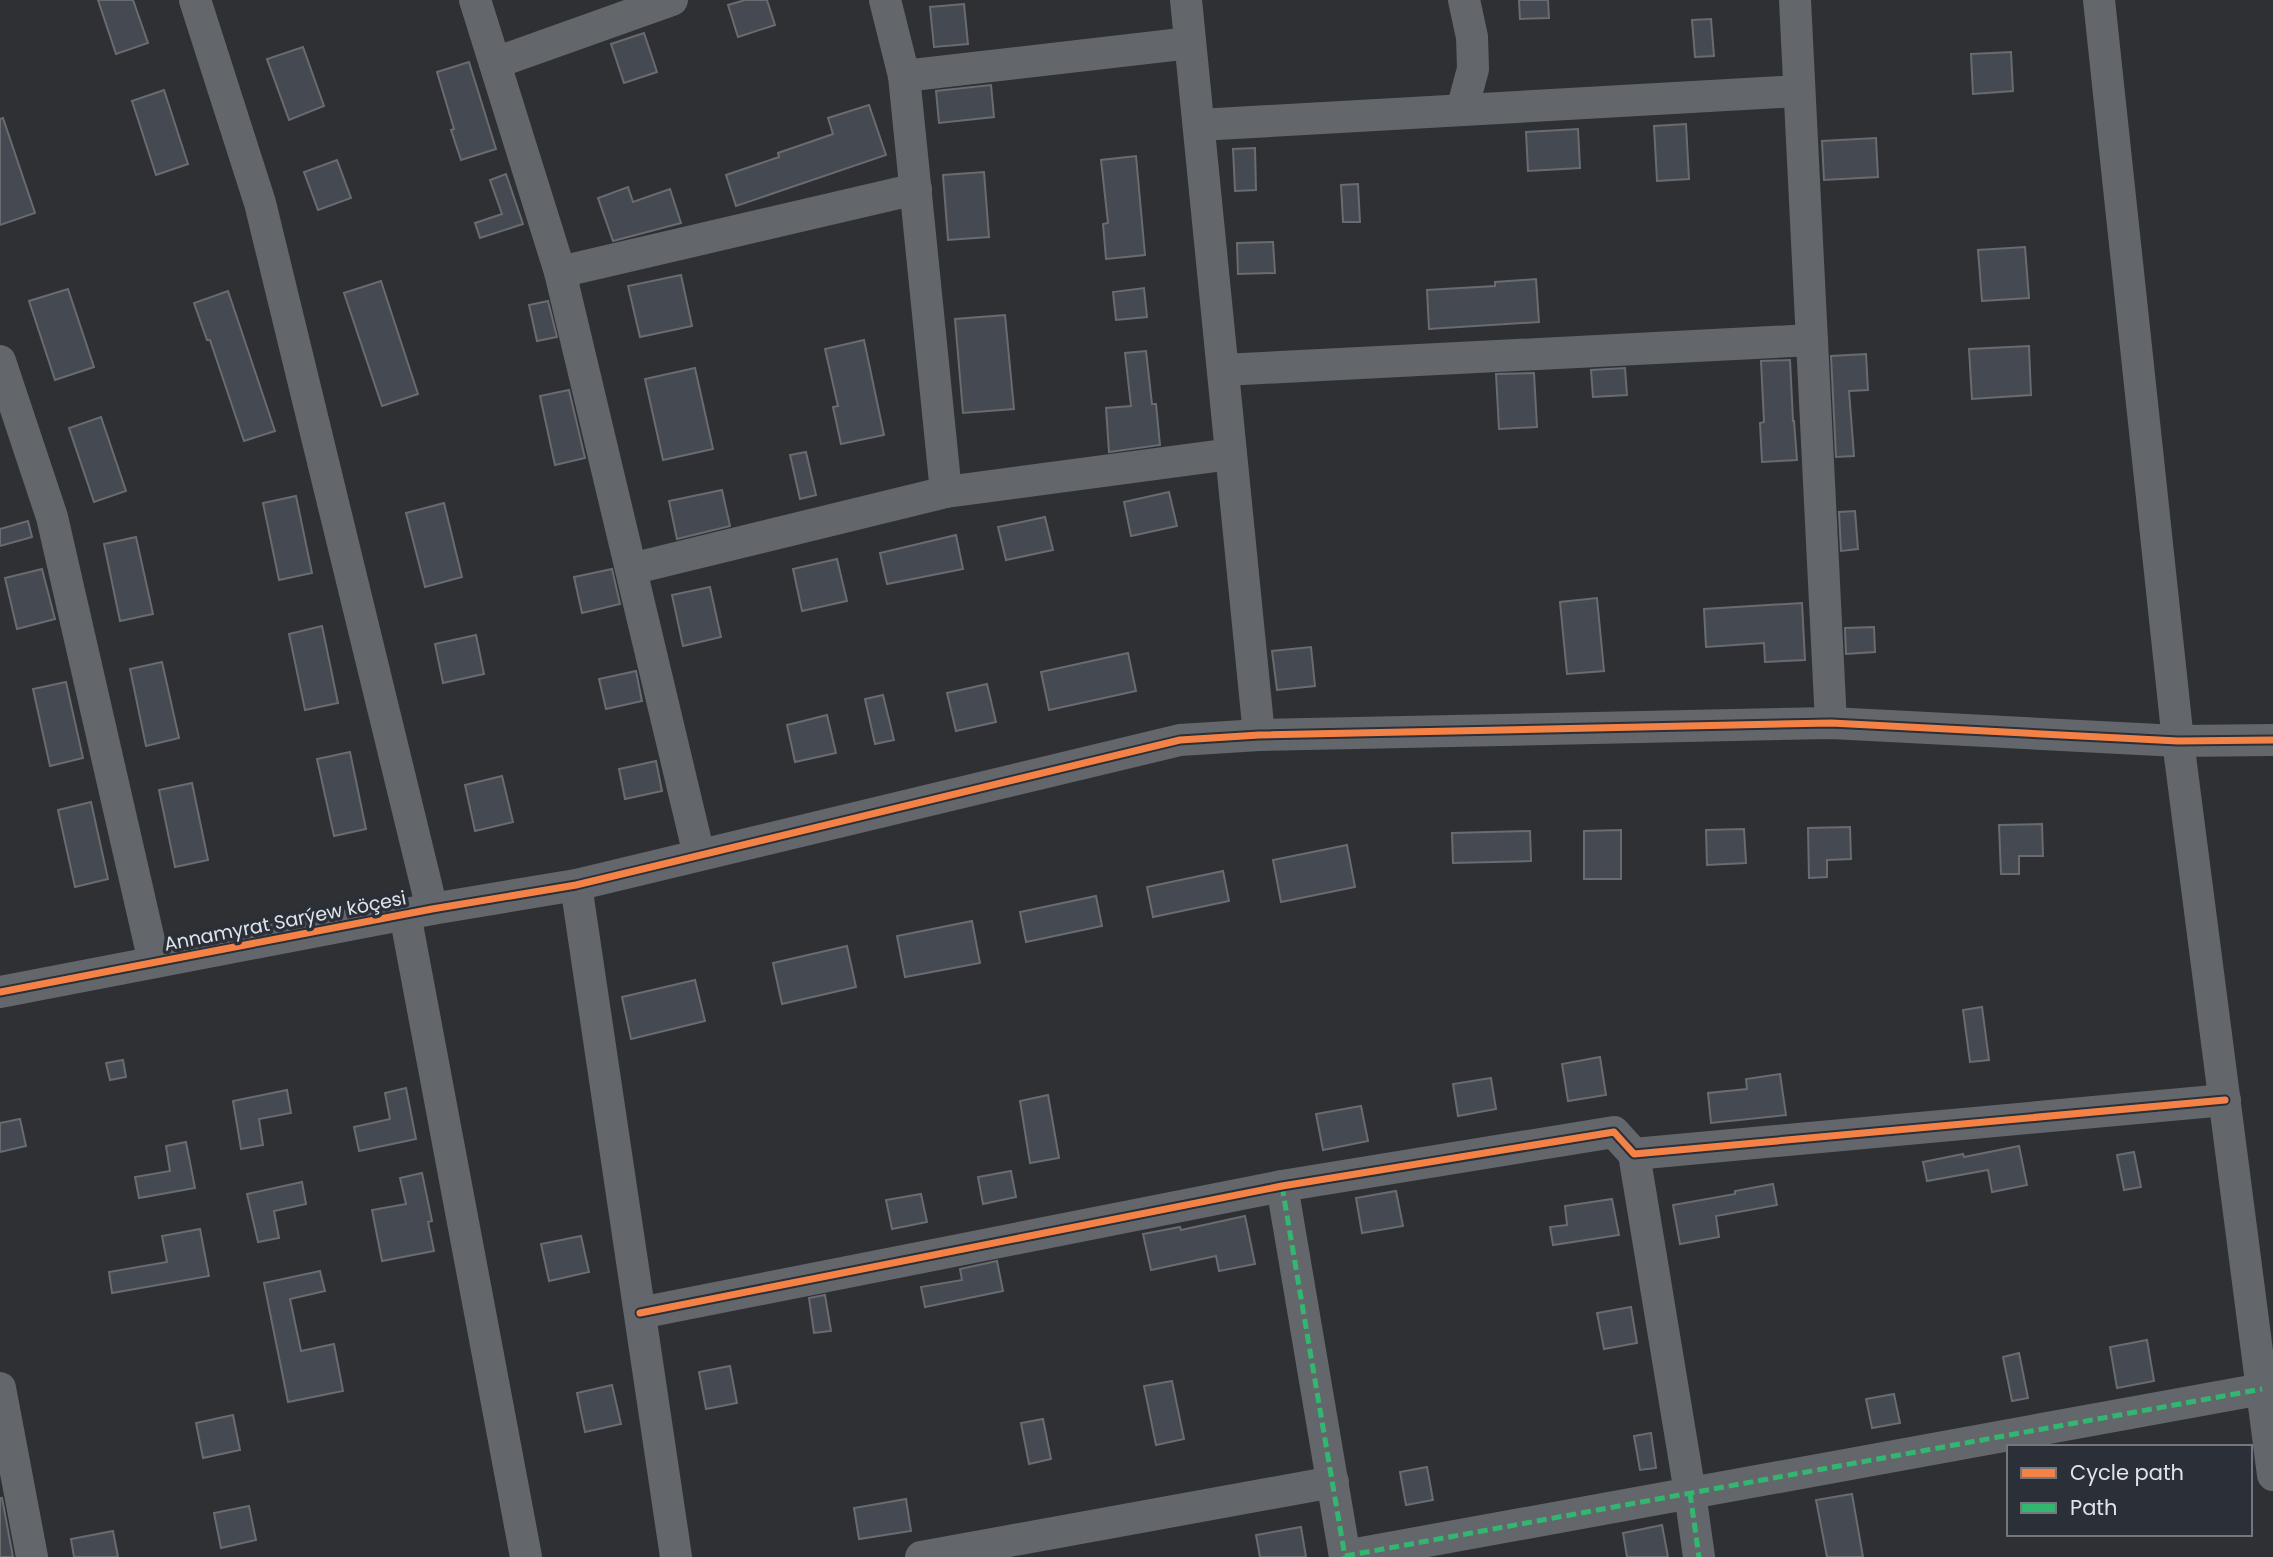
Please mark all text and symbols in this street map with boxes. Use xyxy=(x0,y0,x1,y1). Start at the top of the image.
street label: Annamyrat Sarýew köçesi xyxy=(162,884,408,958)
legend xyxy=(2007,1445,2252,1536)
text: Cycle path xyxy=(2070,1458,2184,1487)
text: Path xyxy=(2070,1493,2117,1522)

